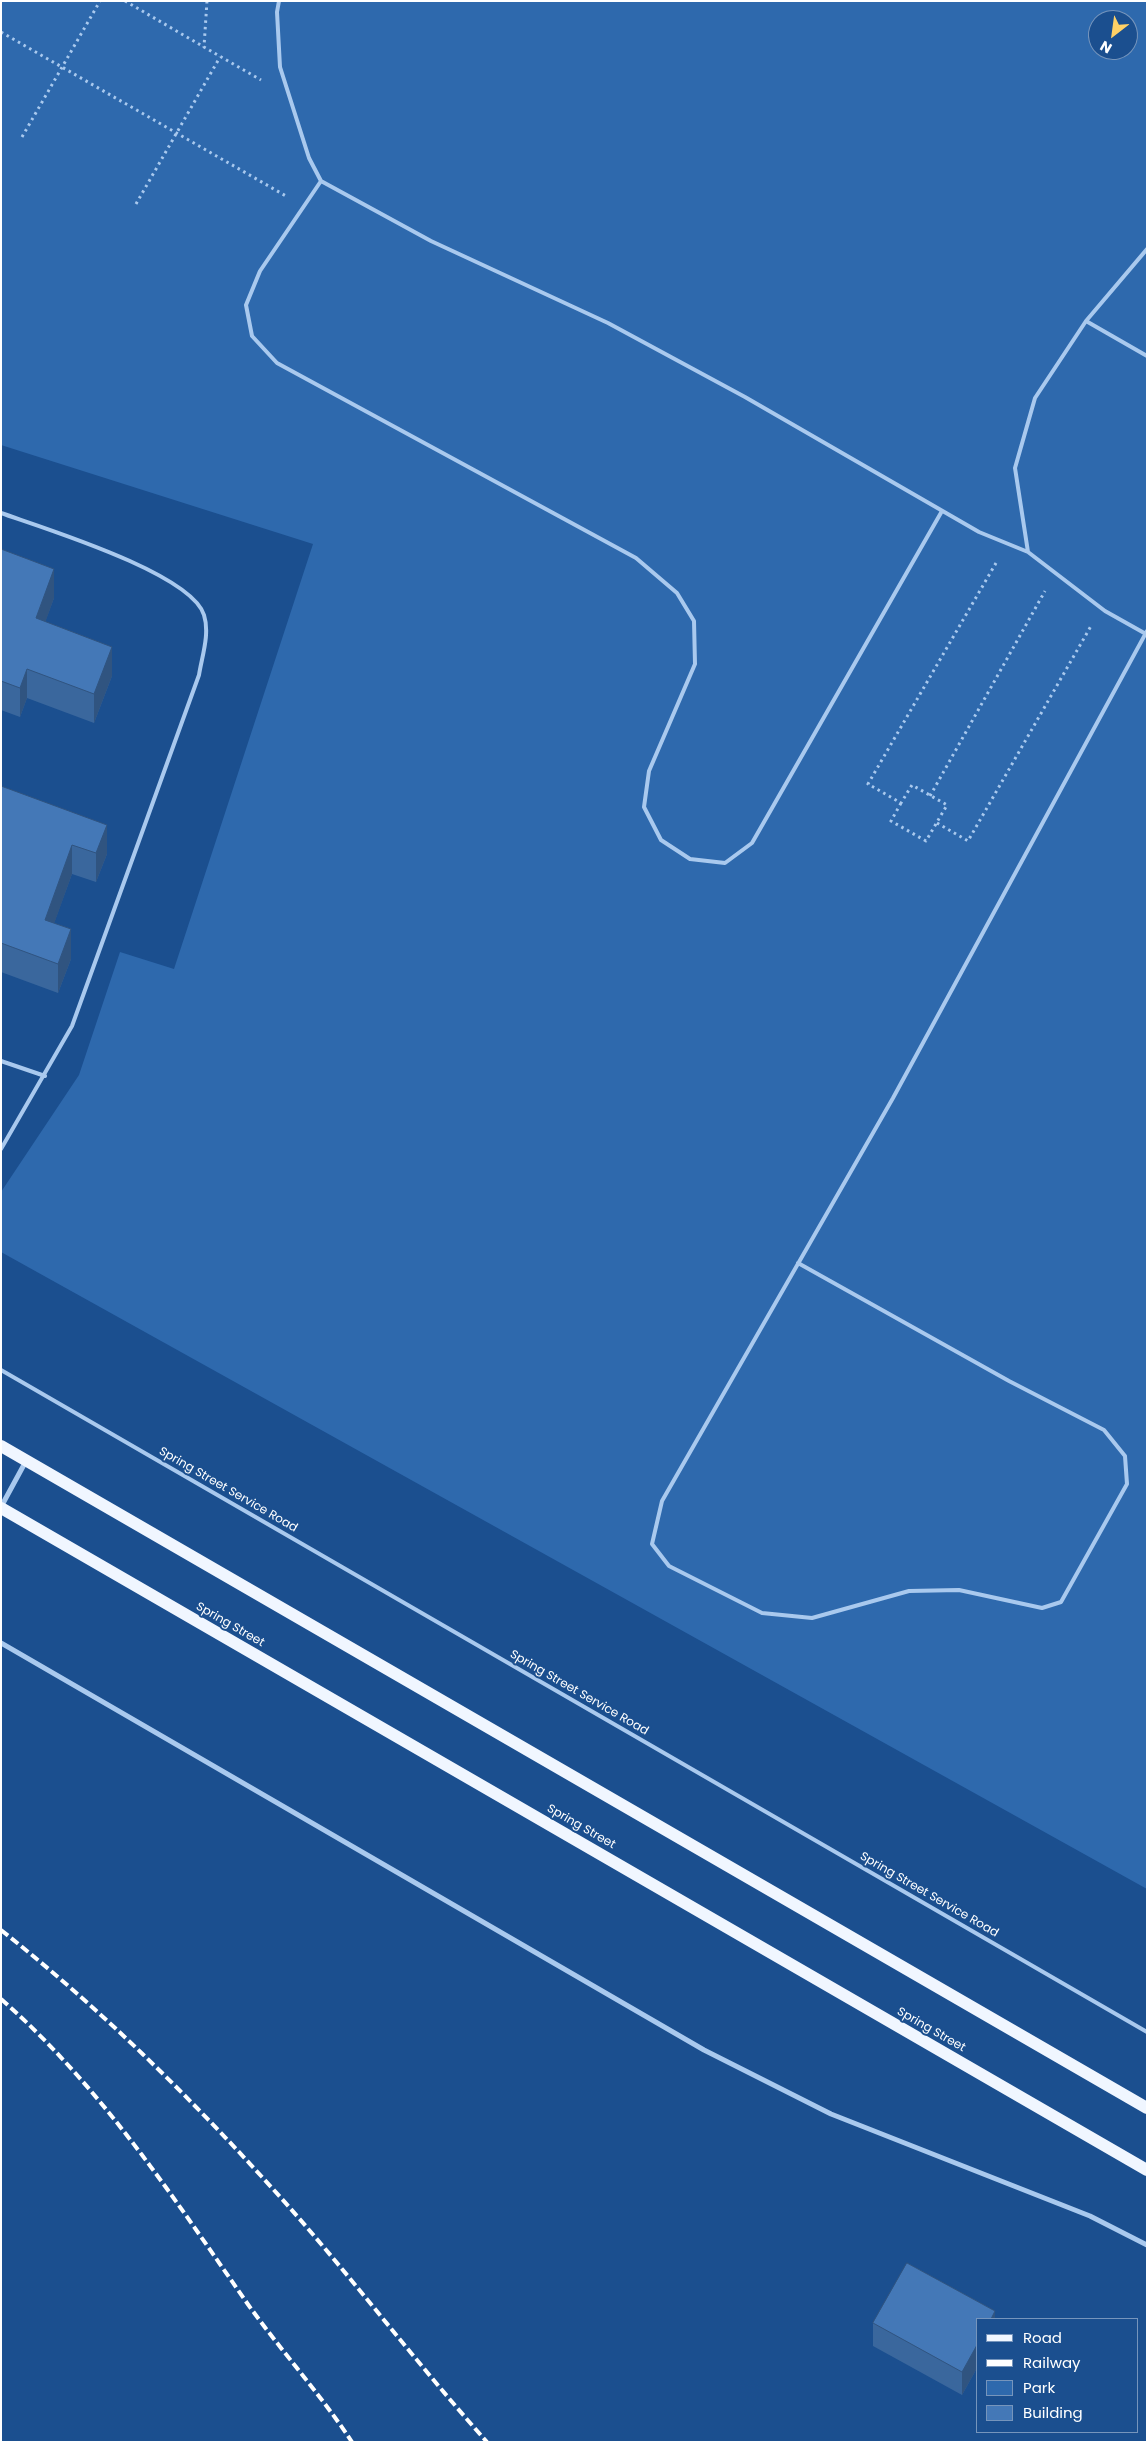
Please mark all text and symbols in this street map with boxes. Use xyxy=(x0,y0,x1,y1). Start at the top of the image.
north arrow xyxy=(1088,10,1138,60)
text: N xyxy=(1096,36,1116,58)
street label: Spring Street Service Road xyxy=(156,1444,300,1536)
street label: Spring Street xyxy=(193,1600,267,1650)
street label: Spring Street Service Road xyxy=(507,1647,651,1739)
street label: Spring Street xyxy=(544,1802,618,1852)
street label: Spring Street Service Road xyxy=(857,1849,1001,1941)
street label: Spring Street xyxy=(894,2005,968,2055)
legend xyxy=(976,2318,1138,2433)
text: Road xyxy=(1023,2327,1062,2348)
text: Railway xyxy=(1023,2352,1081,2373)
text: Park xyxy=(1023,2377,1055,2398)
text: Building xyxy=(1023,2402,1083,2423)

